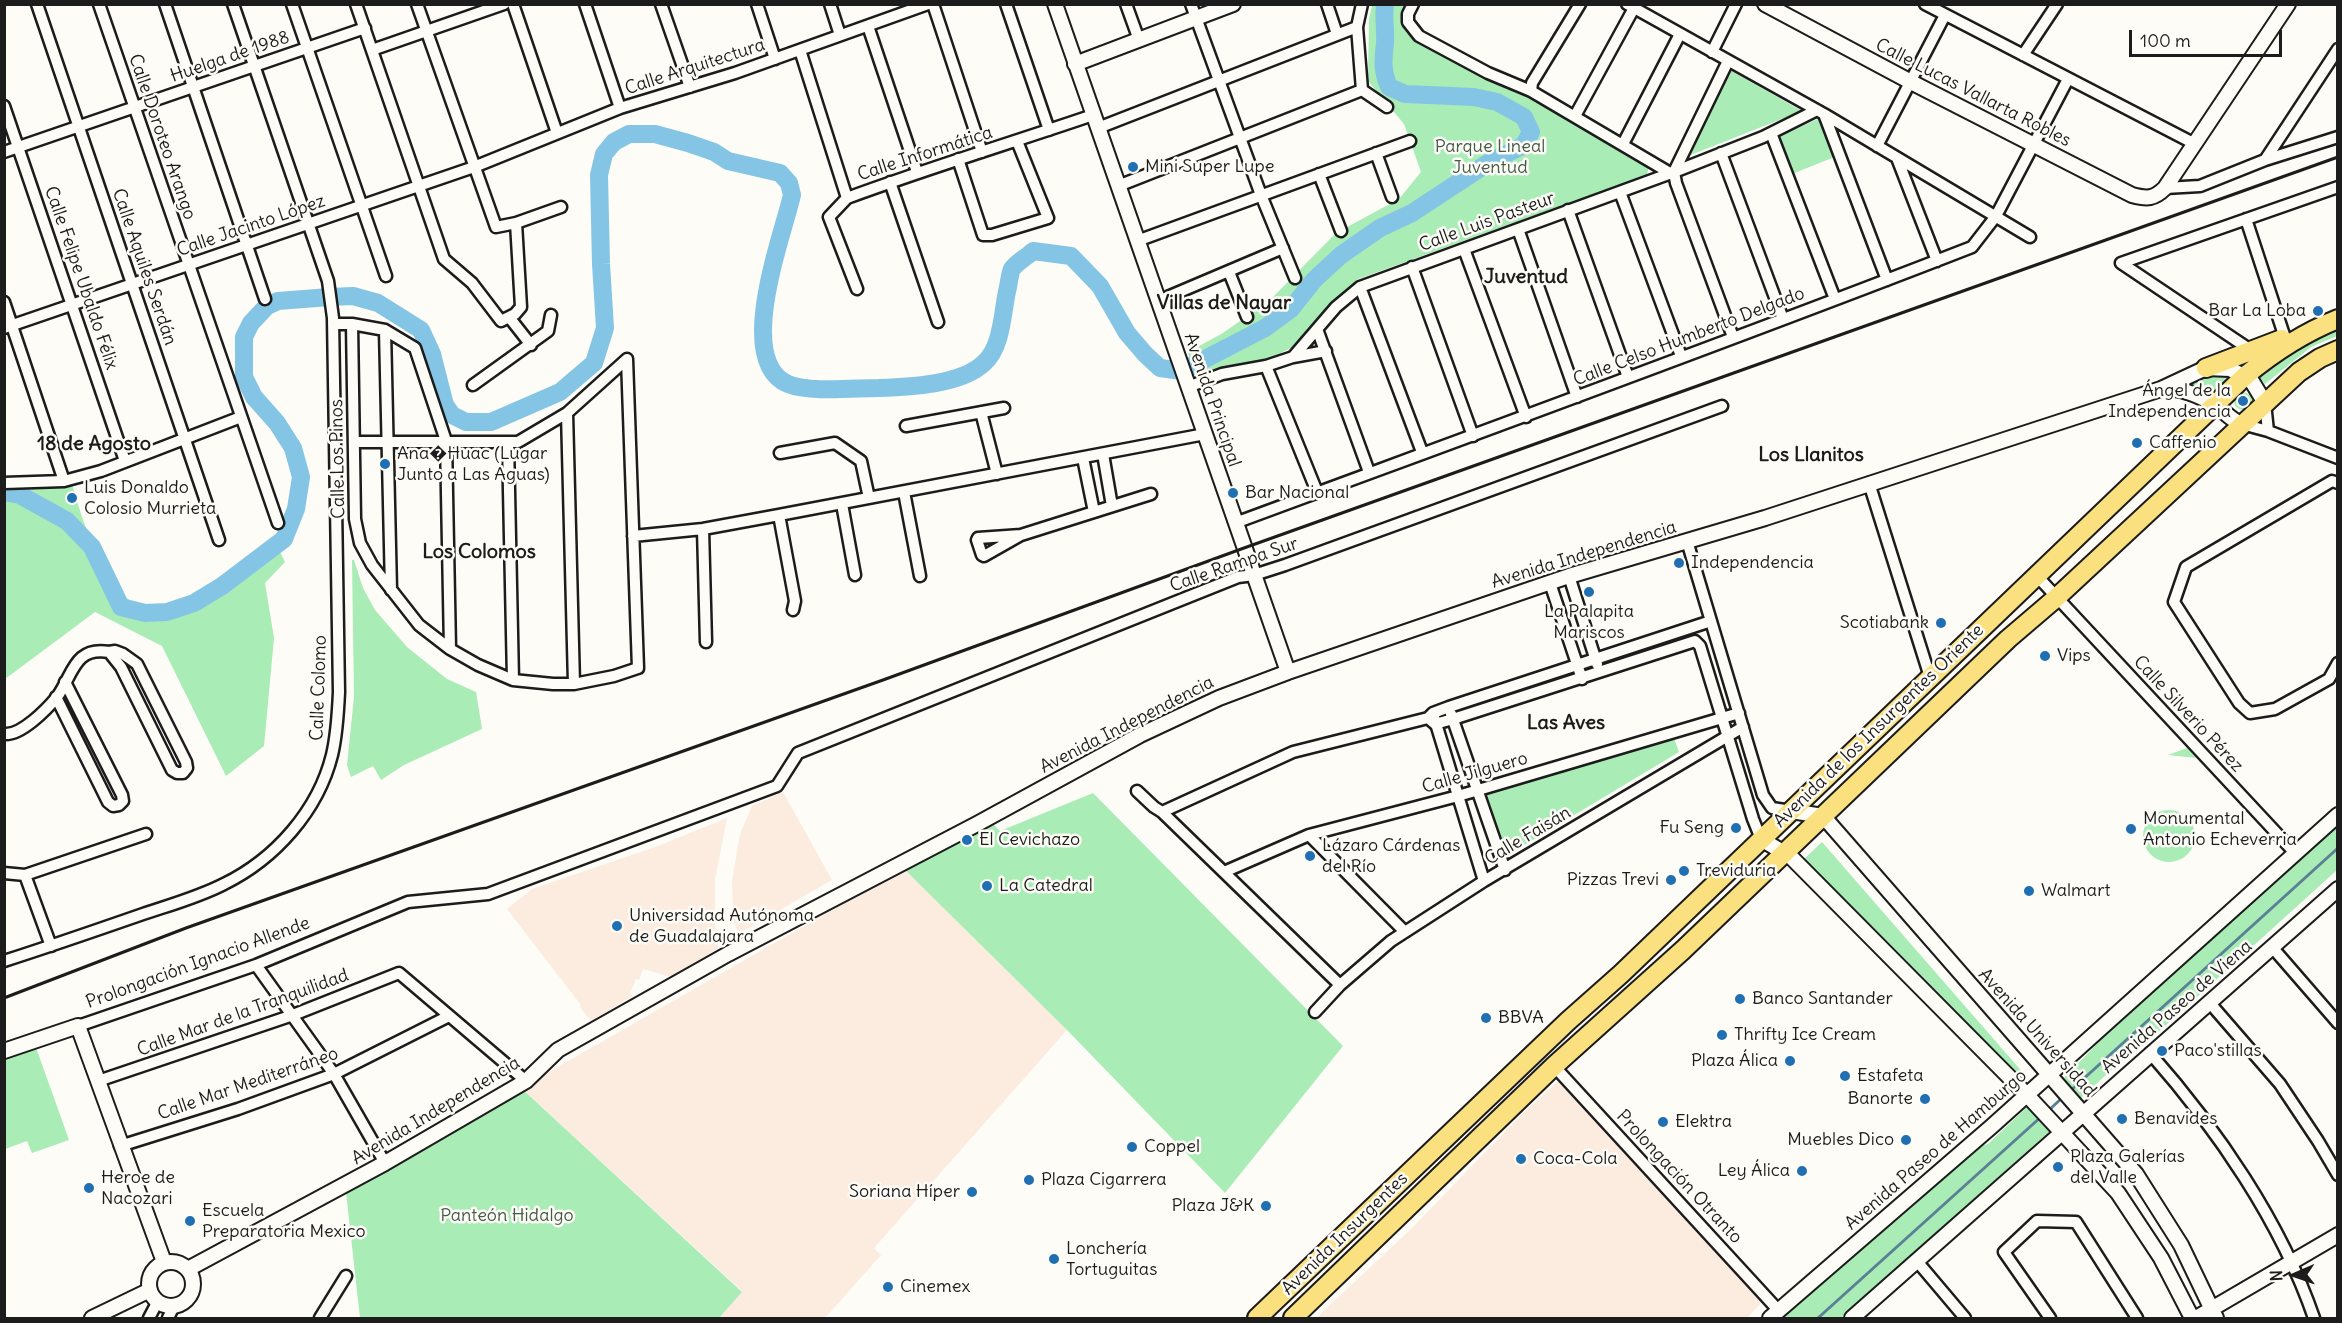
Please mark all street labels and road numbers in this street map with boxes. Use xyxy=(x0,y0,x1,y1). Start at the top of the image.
street label: Huelga de 1988 xyxy=(168,27,292,87)
street label: Calle Arquitectura xyxy=(622,34,768,100)
street label: Calle Lucas Vallarta Robles xyxy=(1872,34,2074,152)
street label: Calle Doroteo Arango xyxy=(124,51,200,223)
street label: Calle Informática xyxy=(855,122,995,186)
street label: Calle Felipe Ubaldo Félix xyxy=(39,183,123,373)
street label: Calle Aquiles Serdán xyxy=(107,186,181,348)
street label: Calle Luis Pasteur xyxy=(1416,187,1558,257)
street label: Calle Jacinto López xyxy=(174,190,328,262)
street label: Calle Celso Humberto Delgado xyxy=(1570,283,1808,391)
street label: Avenida Principal xyxy=(1179,330,1245,470)
street label: Calle Los Pinos xyxy=(326,399,350,519)
street label: Avenida Independencia xyxy=(1489,517,1679,593)
street label: Calle Rampa Sur xyxy=(1167,533,1301,597)
street label: Avenida de los Insurgentes Oriente xyxy=(1770,620,1988,832)
street label: Calle Colomo xyxy=(306,635,332,741)
street label: Calle Silverio Pérez xyxy=(2129,651,2247,777)
street label: Avenida Independencia xyxy=(1036,672,1218,778)
street label: Calle Jilguero xyxy=(1420,748,1530,798)
street label: Calle Faisán xyxy=(1481,802,1575,870)
street label: Prolongación Ignacio Allende xyxy=(83,912,313,1014)
street label: Avenida Paseo de Viena xyxy=(2097,936,2257,1078)
street label: Avenida Universidad xyxy=(1974,964,2100,1102)
street label: Calle Mar de la Tranquilidad xyxy=(134,965,352,1061)
street label: Calle Mar Mediterráneo xyxy=(155,1043,341,1125)
street label: Avenida Independencia xyxy=(348,1052,524,1170)
street label: Avenida Paseo de Hamburgo xyxy=(1841,1065,2031,1235)
street label: Prolongación Otranto xyxy=(1611,1106,1747,1248)
street label: Avenida Insurgentes xyxy=(1277,1168,1413,1300)

